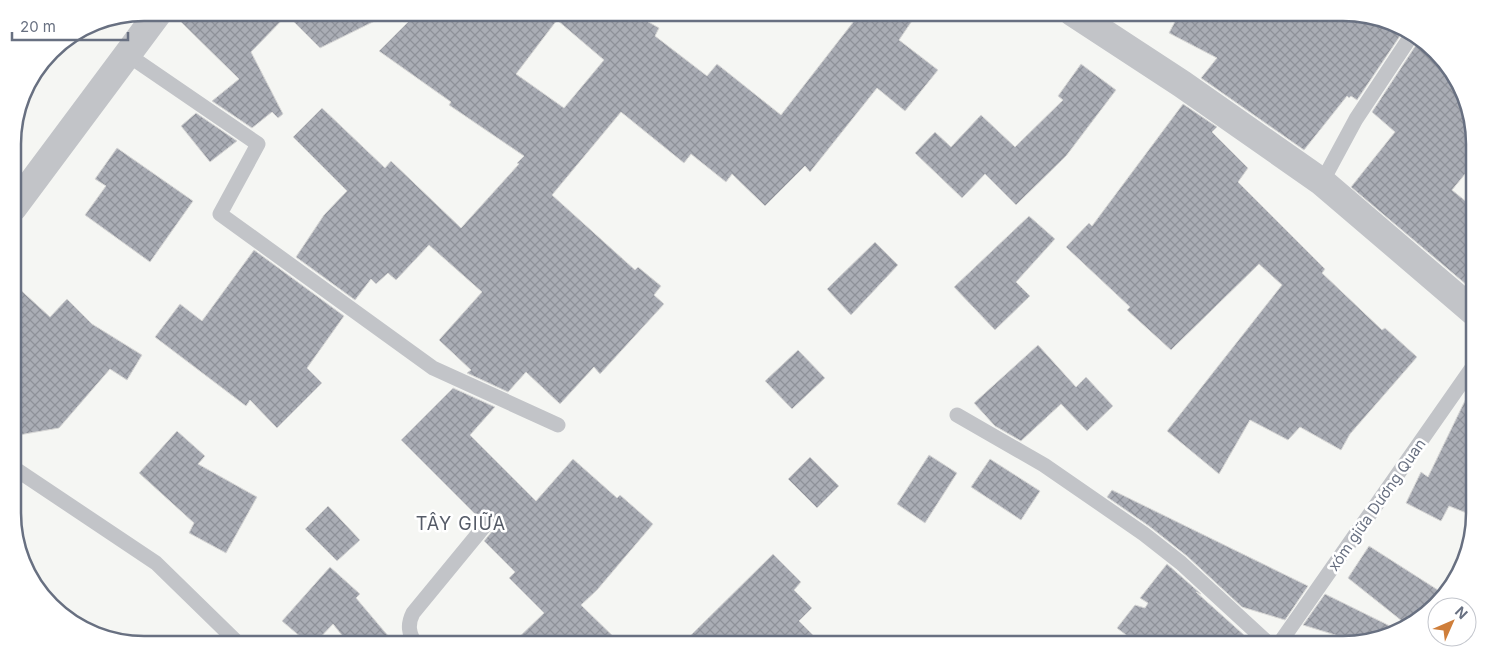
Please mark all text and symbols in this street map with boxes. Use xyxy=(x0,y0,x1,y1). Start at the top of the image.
scale bar xyxy=(12,10,129,42)
text: 20 m xyxy=(20,17,56,36)
street label: xóm giữa Dương Quan xyxy=(1324,435,1430,575)
district label: TÂY GIỮA xyxy=(416,512,506,534)
north arrow xyxy=(1427,597,1477,647)
text: N xyxy=(1452,603,1471,622)

